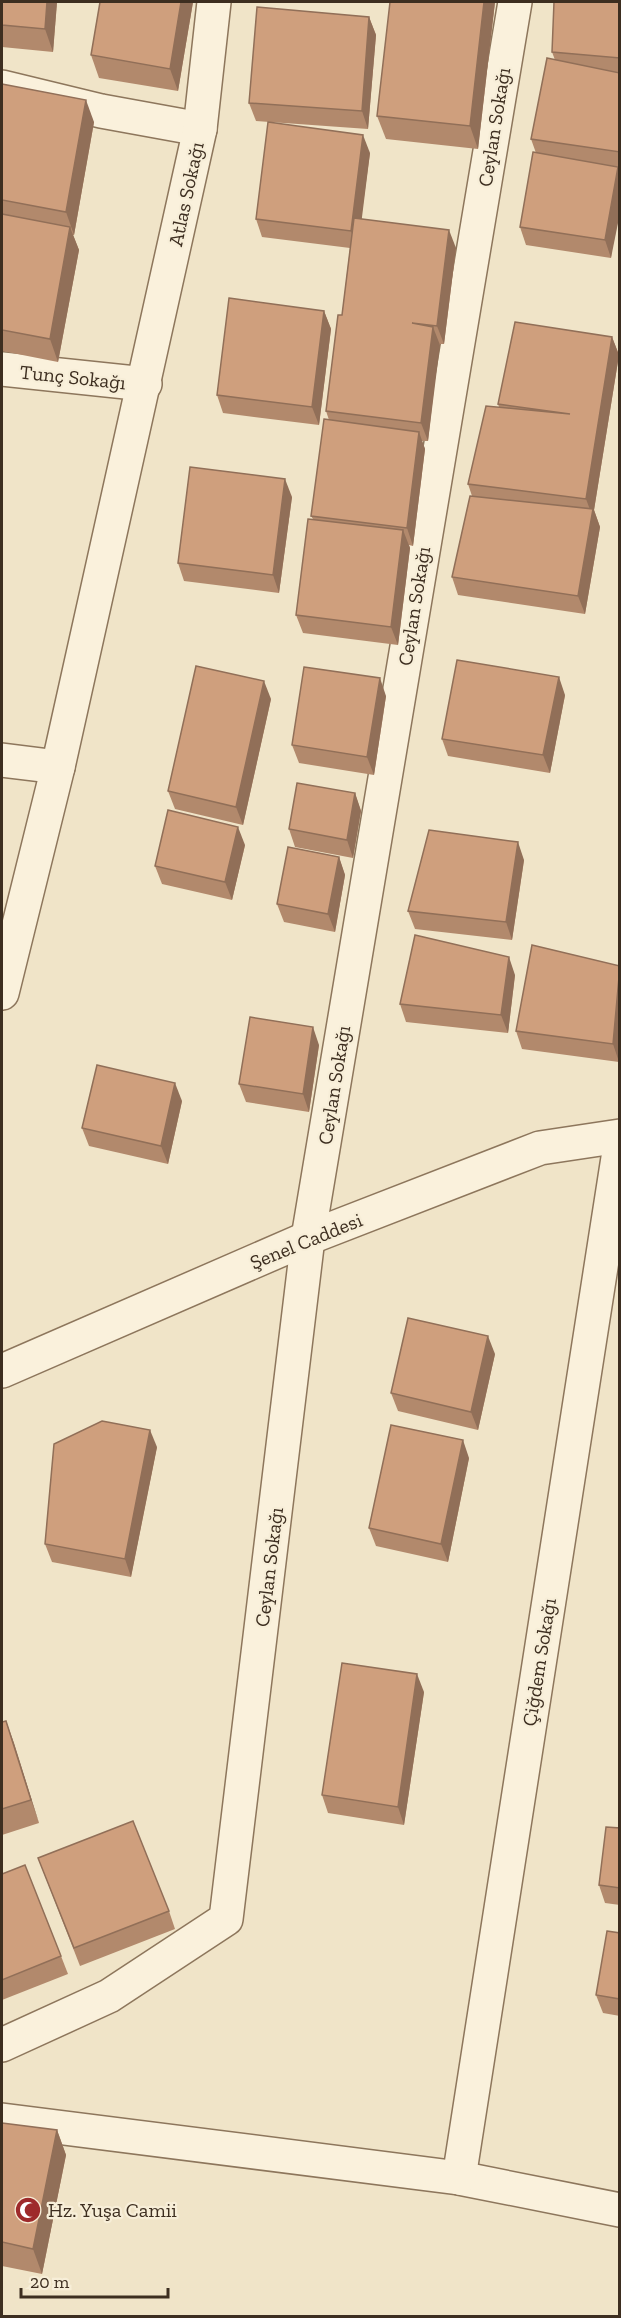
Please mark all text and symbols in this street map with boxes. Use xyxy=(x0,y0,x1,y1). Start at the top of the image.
street label: Ceylan Sokağı xyxy=(473,65,515,188)
street label: Atlas Sokağı xyxy=(163,139,209,248)
street label: Tunç Sokağı xyxy=(19,360,128,395)
street label: Ceylan Sokağı xyxy=(393,544,435,667)
street label: Ceylan Sokağı xyxy=(313,1023,355,1146)
street label: Şenel Caddesi xyxy=(246,1207,366,1274)
street label: Ceylan Sokağı xyxy=(250,1505,288,1628)
street label: Çiğdem Sokağı xyxy=(517,1596,561,1728)
mosque icon: Hz. Yuşa Camii xyxy=(13,2195,43,2225)
place label: Hz. Yuşa Camii xyxy=(48,2198,177,2222)
scale bar xyxy=(21,2261,168,2299)
text: 20 m xyxy=(30,2271,70,2293)

